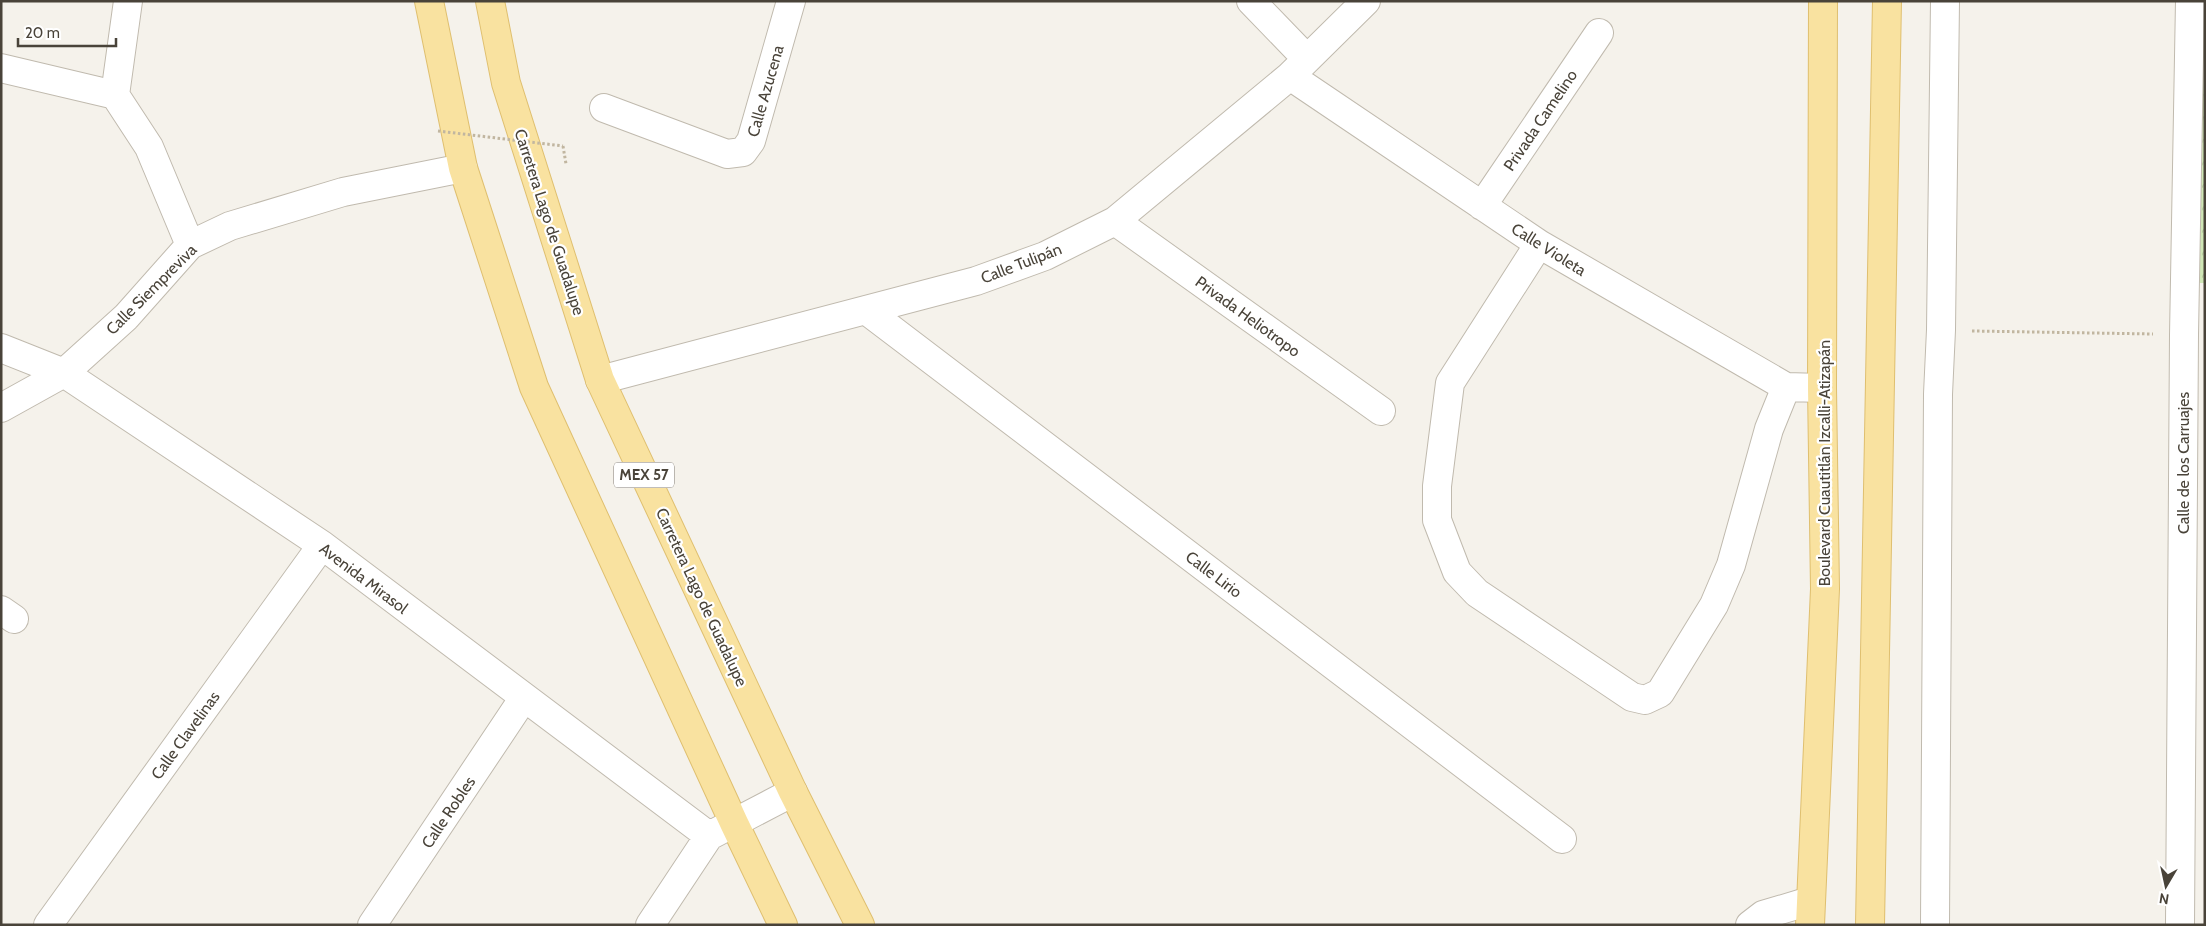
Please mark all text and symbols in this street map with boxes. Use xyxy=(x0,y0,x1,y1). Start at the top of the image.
scale bar xyxy=(18,15,115,47)
text: 20 m xyxy=(25,24,60,42)
street label: Calle Azucena xyxy=(743,43,788,139)
street label: Privada Camelino xyxy=(1500,66,1581,174)
street label: Carretera Lago de Guadalupe xyxy=(510,127,589,318)
street label: Calle Violeta xyxy=(1508,219,1590,280)
street label: Calle Tulipán xyxy=(978,239,1064,288)
street label: Calle Siempreviva xyxy=(102,240,201,339)
street label: Privada Heliotropo xyxy=(1192,272,1304,361)
street label: Boulevard Cuautitlán Izcalli-Atizapán xyxy=(1815,340,1834,586)
street label: Calle de los Carruajes xyxy=(2174,392,2193,534)
road number: MEX 57 xyxy=(614,462,674,488)
street label: Carretera Lago de Guadalupe xyxy=(652,505,751,689)
street label: Avenida Mirasol xyxy=(316,539,412,618)
street label: Calle Lirio xyxy=(1182,547,1246,602)
street label: Calle Clavelinas xyxy=(147,687,224,783)
street label: Calle Robles xyxy=(418,773,480,852)
north arrow xyxy=(2141,861,2191,911)
text: N xyxy=(2158,889,2170,909)

